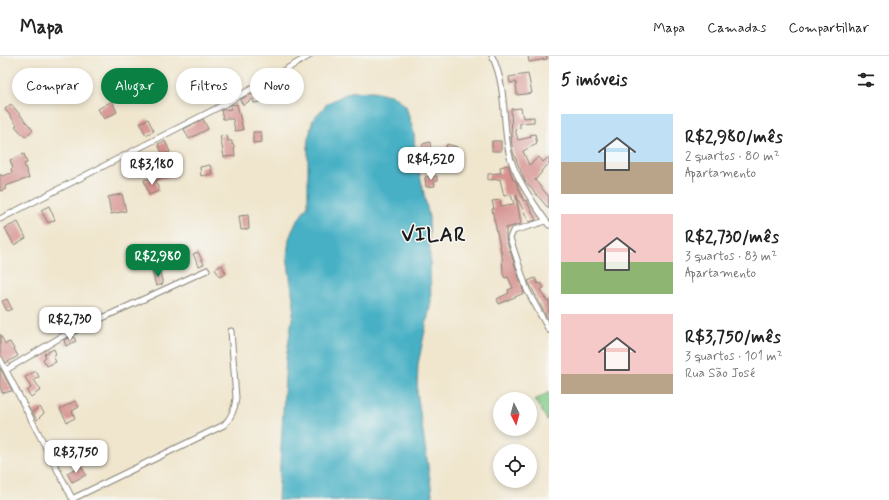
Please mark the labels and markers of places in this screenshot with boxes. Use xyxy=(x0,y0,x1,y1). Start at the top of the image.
pin: R$4,520 xyxy=(394,147,468,181)
pin: R$3,180 xyxy=(115,152,189,186)
pin: R$2,980 xyxy=(121,244,195,278)
pin: R$2,730 xyxy=(33,307,107,341)
pin: R$3,750 xyxy=(39,440,113,474)

